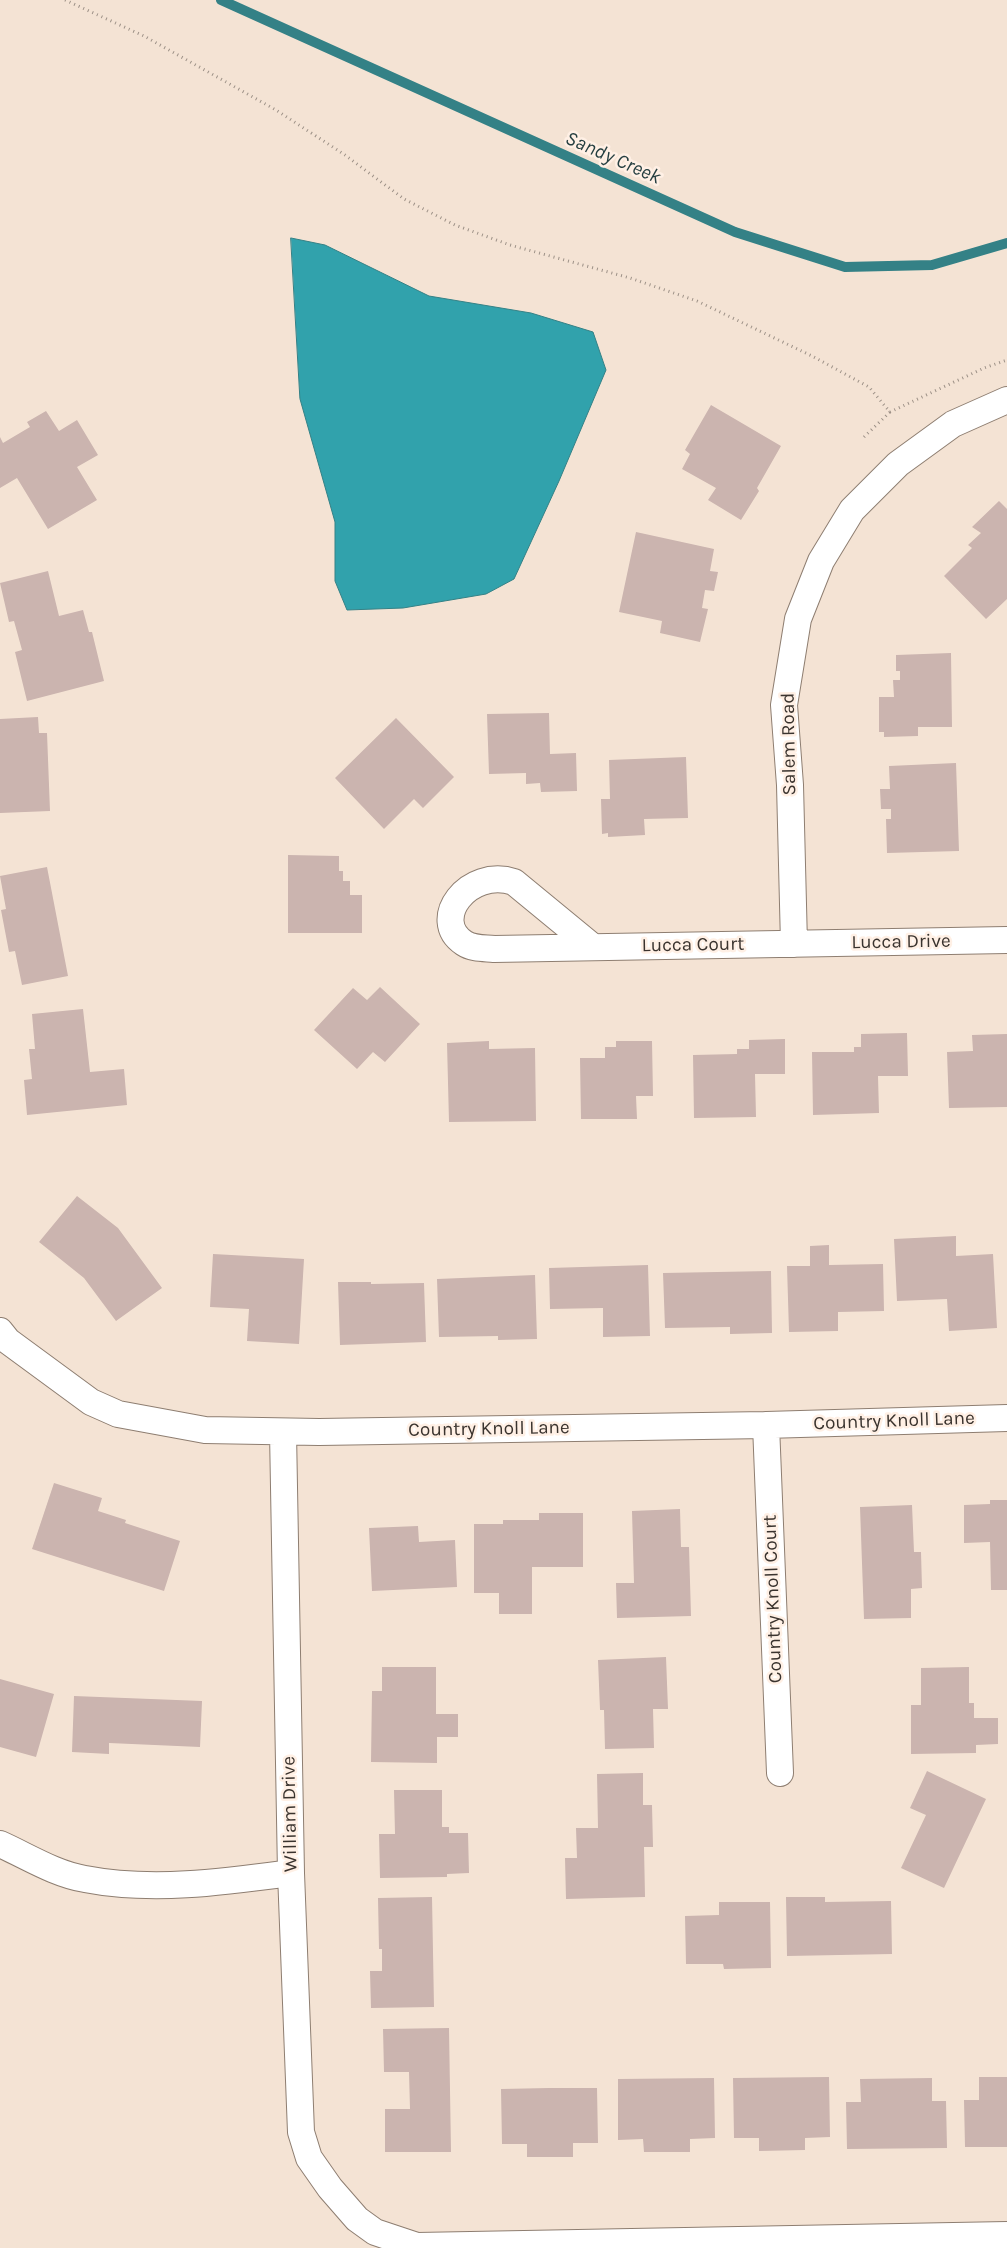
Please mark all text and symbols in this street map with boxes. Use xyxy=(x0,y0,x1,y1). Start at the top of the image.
water label: Sandy Creek xyxy=(561,126,665,190)
street label: Salem Road xyxy=(777,692,801,796)
street label: Lucca Drive xyxy=(851,930,951,954)
street label: Lucca Court xyxy=(642,933,744,957)
street label: Country Knoll Lane xyxy=(813,1407,975,1435)
street label: Country Knoll Lane xyxy=(408,1416,570,1442)
street label: Country Knoll Court xyxy=(759,1514,787,1684)
street label: William Drive xyxy=(278,1756,302,1872)

